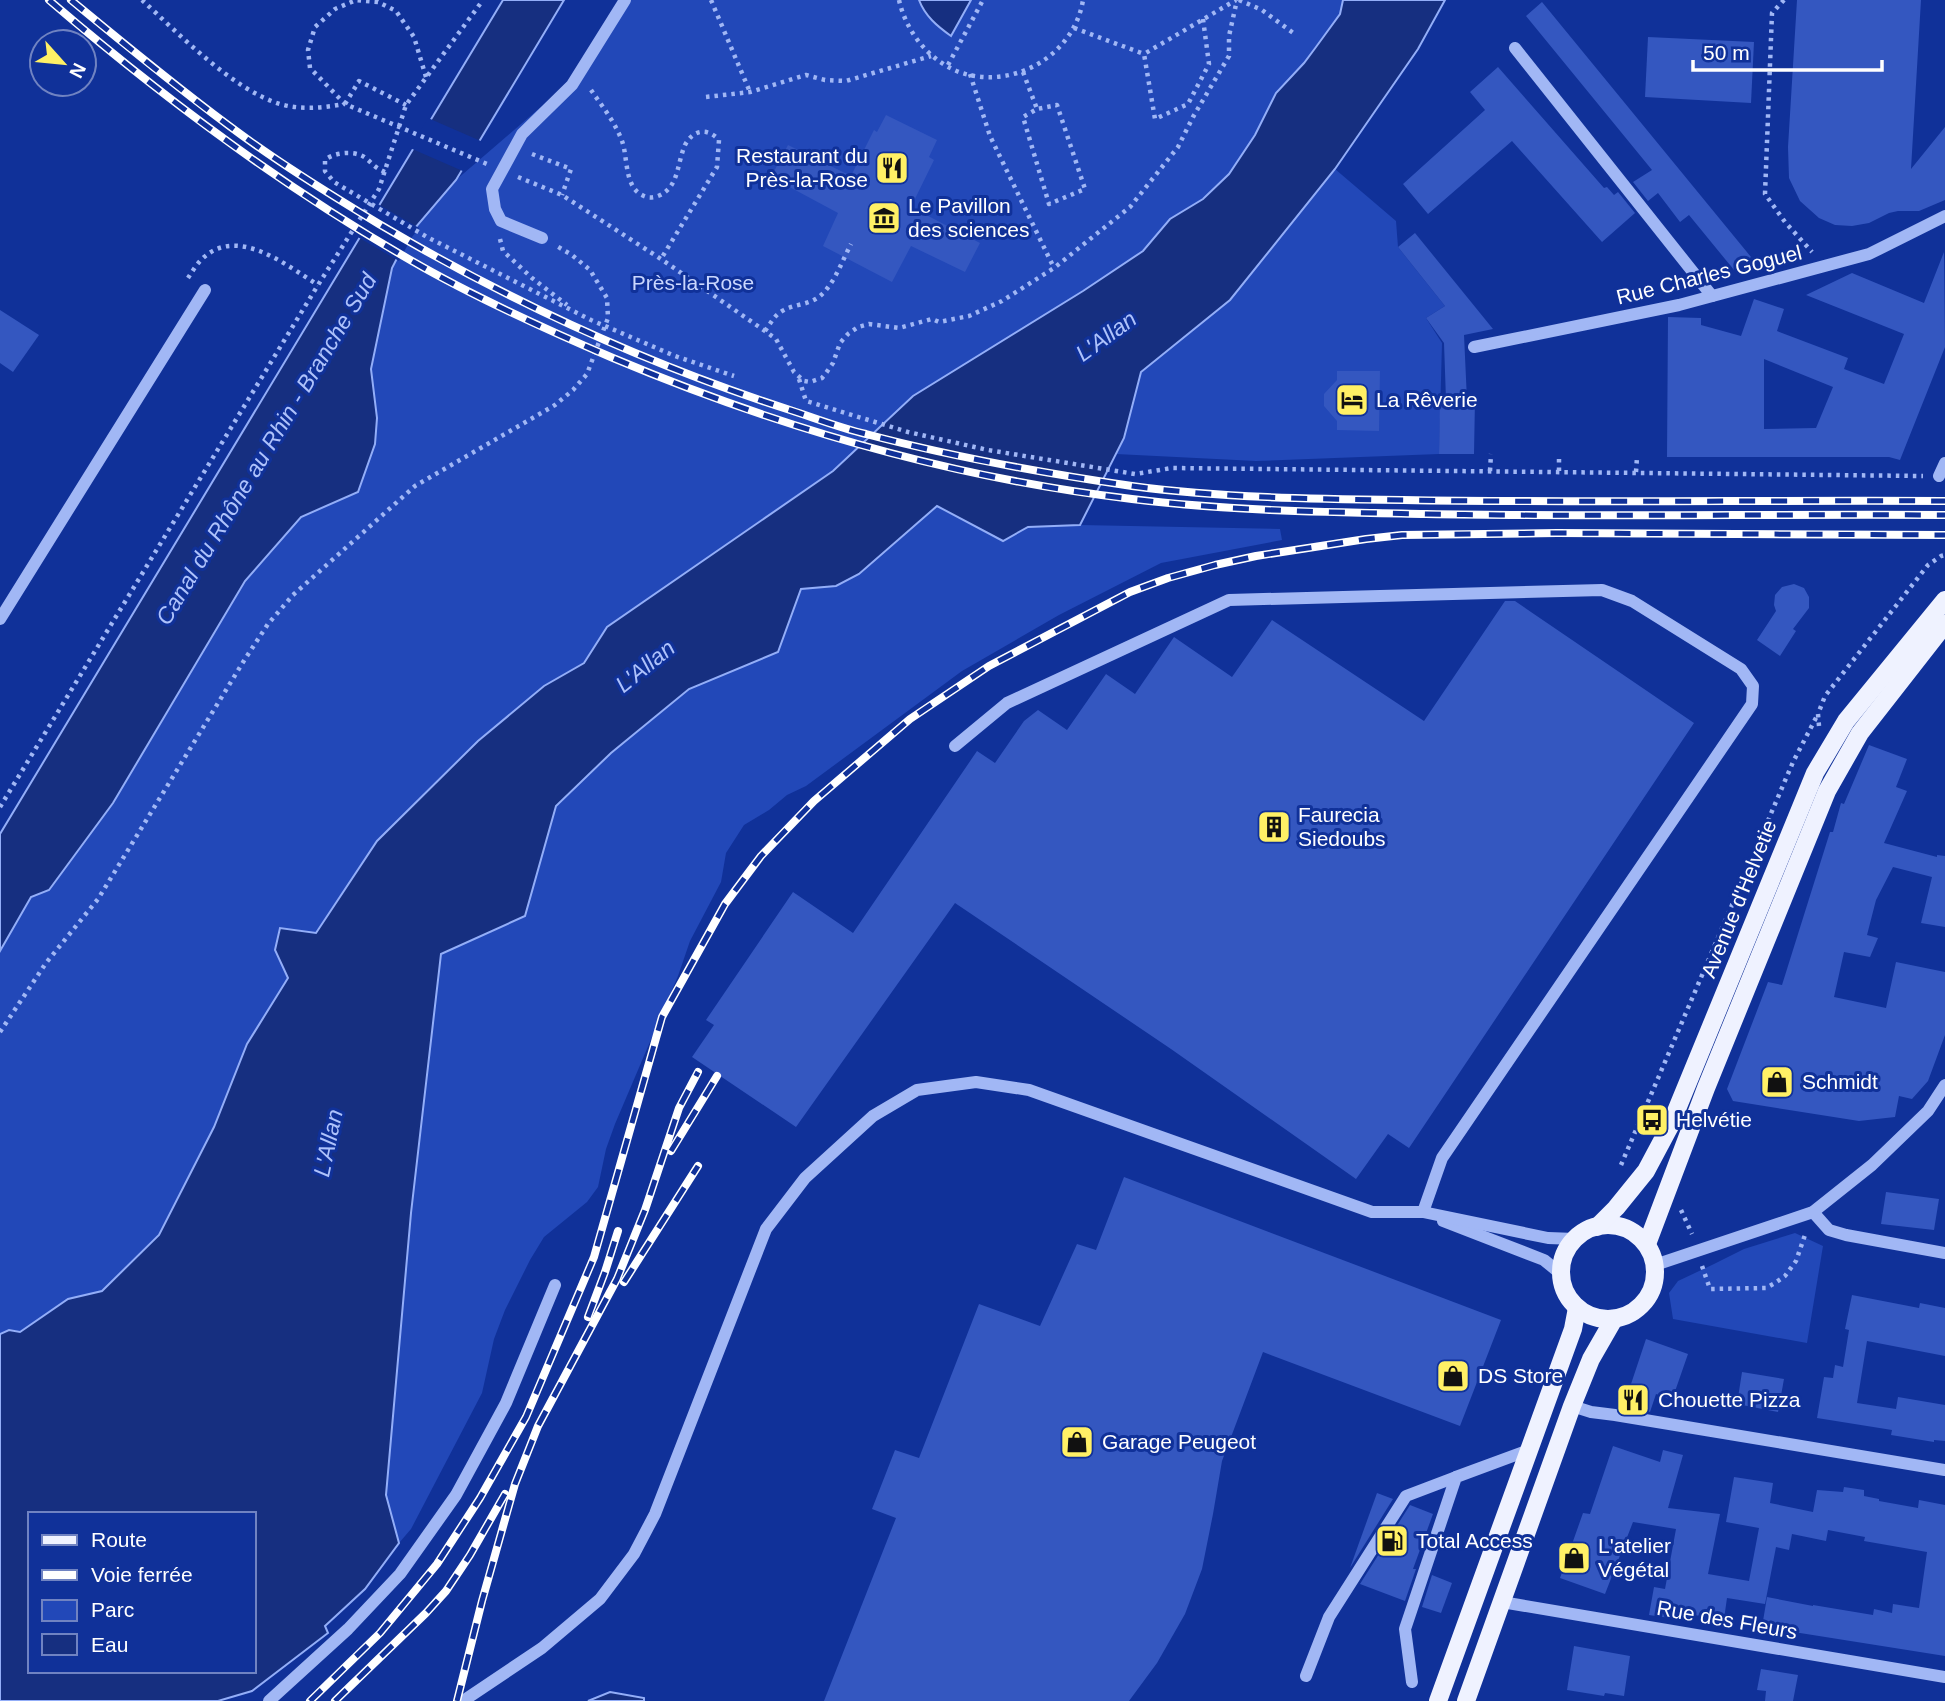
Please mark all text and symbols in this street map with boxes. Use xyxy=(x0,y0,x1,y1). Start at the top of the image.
north arrow xyxy=(28,28,98,98)
scale bar xyxy=(1693,28,1882,72)
text: 50 m xyxy=(1703,41,1750,64)
text: N xyxy=(65,60,90,81)
place label: Restaurant du Près-la-Rose xyxy=(736,144,868,191)
restaurant icon: Restaurant du Près-la-Rose xyxy=(873,149,911,187)
place label: Le Pavillon des sciences xyxy=(908,194,1029,241)
museum icon: Le Pavillon des sciences xyxy=(865,199,903,237)
street label: Rue Charles Goguel xyxy=(1614,240,1804,309)
water label: Canal du Rhône au Rhin - Branche Sud xyxy=(150,268,382,629)
park label: Près-la-Rose xyxy=(632,271,754,294)
water label: L'Allan xyxy=(1071,305,1141,367)
hotel icon: La Rêverie xyxy=(1333,381,1371,419)
place label: La Rêverie xyxy=(1376,388,1478,411)
water label: L'Allan xyxy=(610,634,680,698)
place label: Faurecia Siedoubs xyxy=(1298,803,1386,850)
building icon: Faurecia Siedoubs xyxy=(1255,808,1293,846)
street label: Avenue d'Helvetie xyxy=(1696,817,1781,981)
shop icon: Schmidt xyxy=(1758,1063,1796,1101)
place label: Schmidt xyxy=(1802,1070,1878,1093)
bus stop icon: Helvétie xyxy=(1633,1101,1671,1139)
water label: L'Allan xyxy=(308,1107,348,1179)
place label: Helvétie xyxy=(1676,1108,1752,1131)
shop icon: DS Store xyxy=(1434,1357,1472,1395)
place label: DS Store xyxy=(1478,1364,1563,1387)
restaurant icon: Chouette Pizza xyxy=(1614,1381,1652,1419)
place label: Chouette Pizza xyxy=(1658,1388,1801,1411)
shop icon: Garage Peugeot xyxy=(1058,1423,1096,1461)
place label: Garage Peugeot xyxy=(1102,1430,1256,1453)
legend xyxy=(28,1512,256,1673)
fuel station icon: Total Access xyxy=(1373,1522,1411,1560)
text: Route xyxy=(91,1528,147,1551)
place label: Total Access xyxy=(1416,1529,1533,1552)
place label: L'atelier Végétal xyxy=(1598,1534,1671,1581)
shop icon: L'atelier Végétal xyxy=(1555,1539,1593,1577)
text: Voie ferrée xyxy=(91,1563,193,1586)
street label: Rue des Fleurs xyxy=(1655,1596,1799,1643)
text: Parc xyxy=(91,1598,134,1621)
text: Eau xyxy=(91,1633,128,1656)

